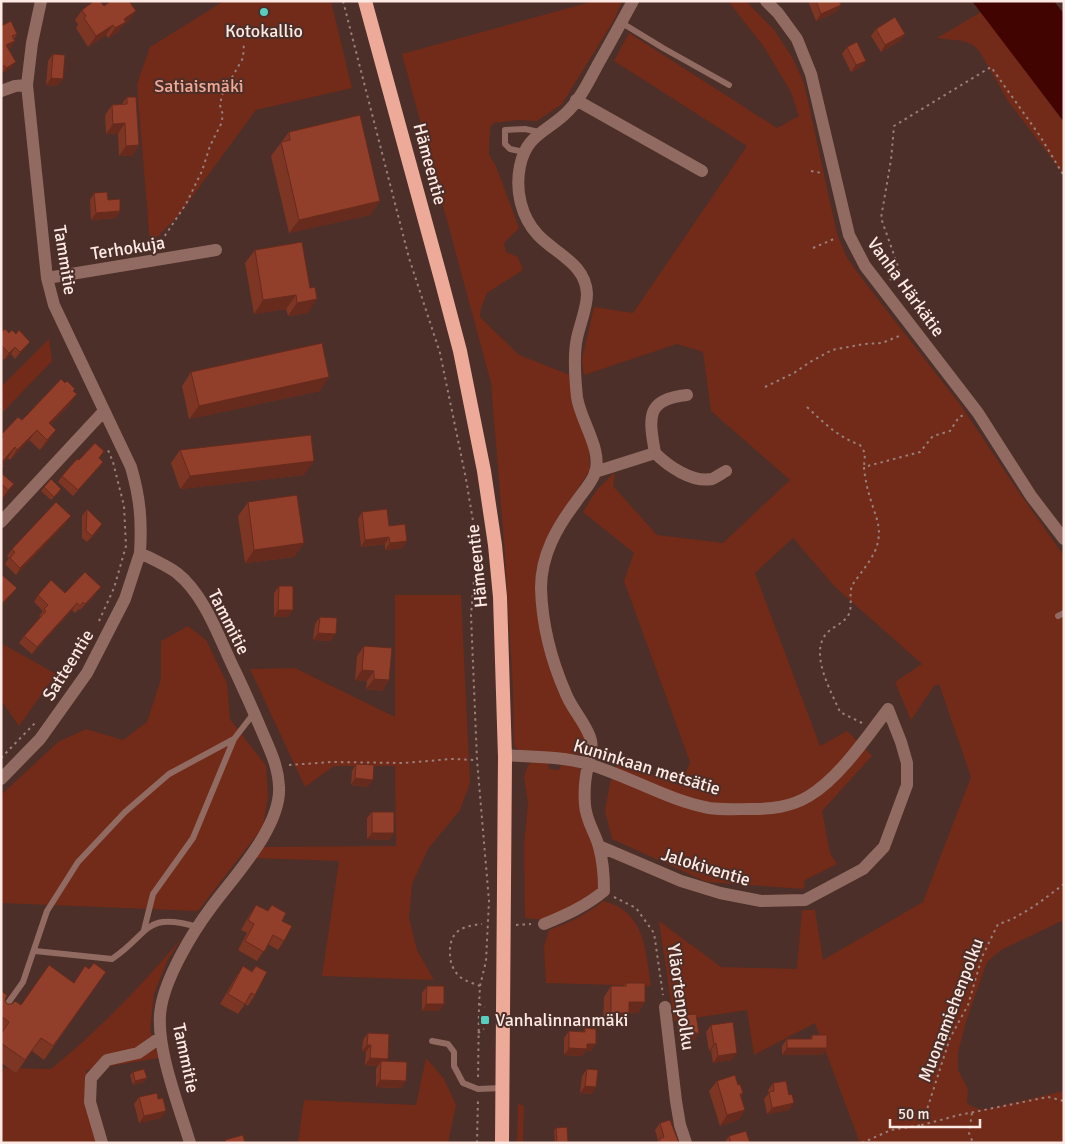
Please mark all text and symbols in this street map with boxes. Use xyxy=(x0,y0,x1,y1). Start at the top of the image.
marker: Kotokallio xyxy=(258,6,270,18)
place label: Kotokallio xyxy=(225,20,303,42)
park label: Satiaismäki xyxy=(154,75,244,97)
street label: Hämeentie xyxy=(409,121,451,207)
street label: Tammitie xyxy=(49,223,81,297)
street label: Terhokuja xyxy=(89,231,167,265)
street label: Vanha Härkätie xyxy=(863,233,949,341)
street label: Hämeentie xyxy=(462,523,492,609)
street label: Tammitie xyxy=(203,586,255,658)
street label: Satteentie xyxy=(38,625,98,705)
street label: Kuninkaan metsätie xyxy=(571,734,723,800)
street label: Jalokiventie xyxy=(659,843,753,891)
street label: Muonamiehenpolku xyxy=(913,935,989,1085)
street label: Yläortenpolku xyxy=(663,942,699,1052)
place label: Vanhalinnanmäki xyxy=(495,1009,628,1031)
marker: Vanhalinnanmäki xyxy=(479,1014,491,1026)
street label: Tammitie xyxy=(168,1021,204,1095)
scale bar xyxy=(890,1096,980,1128)
text: 50 m xyxy=(898,1105,929,1123)

